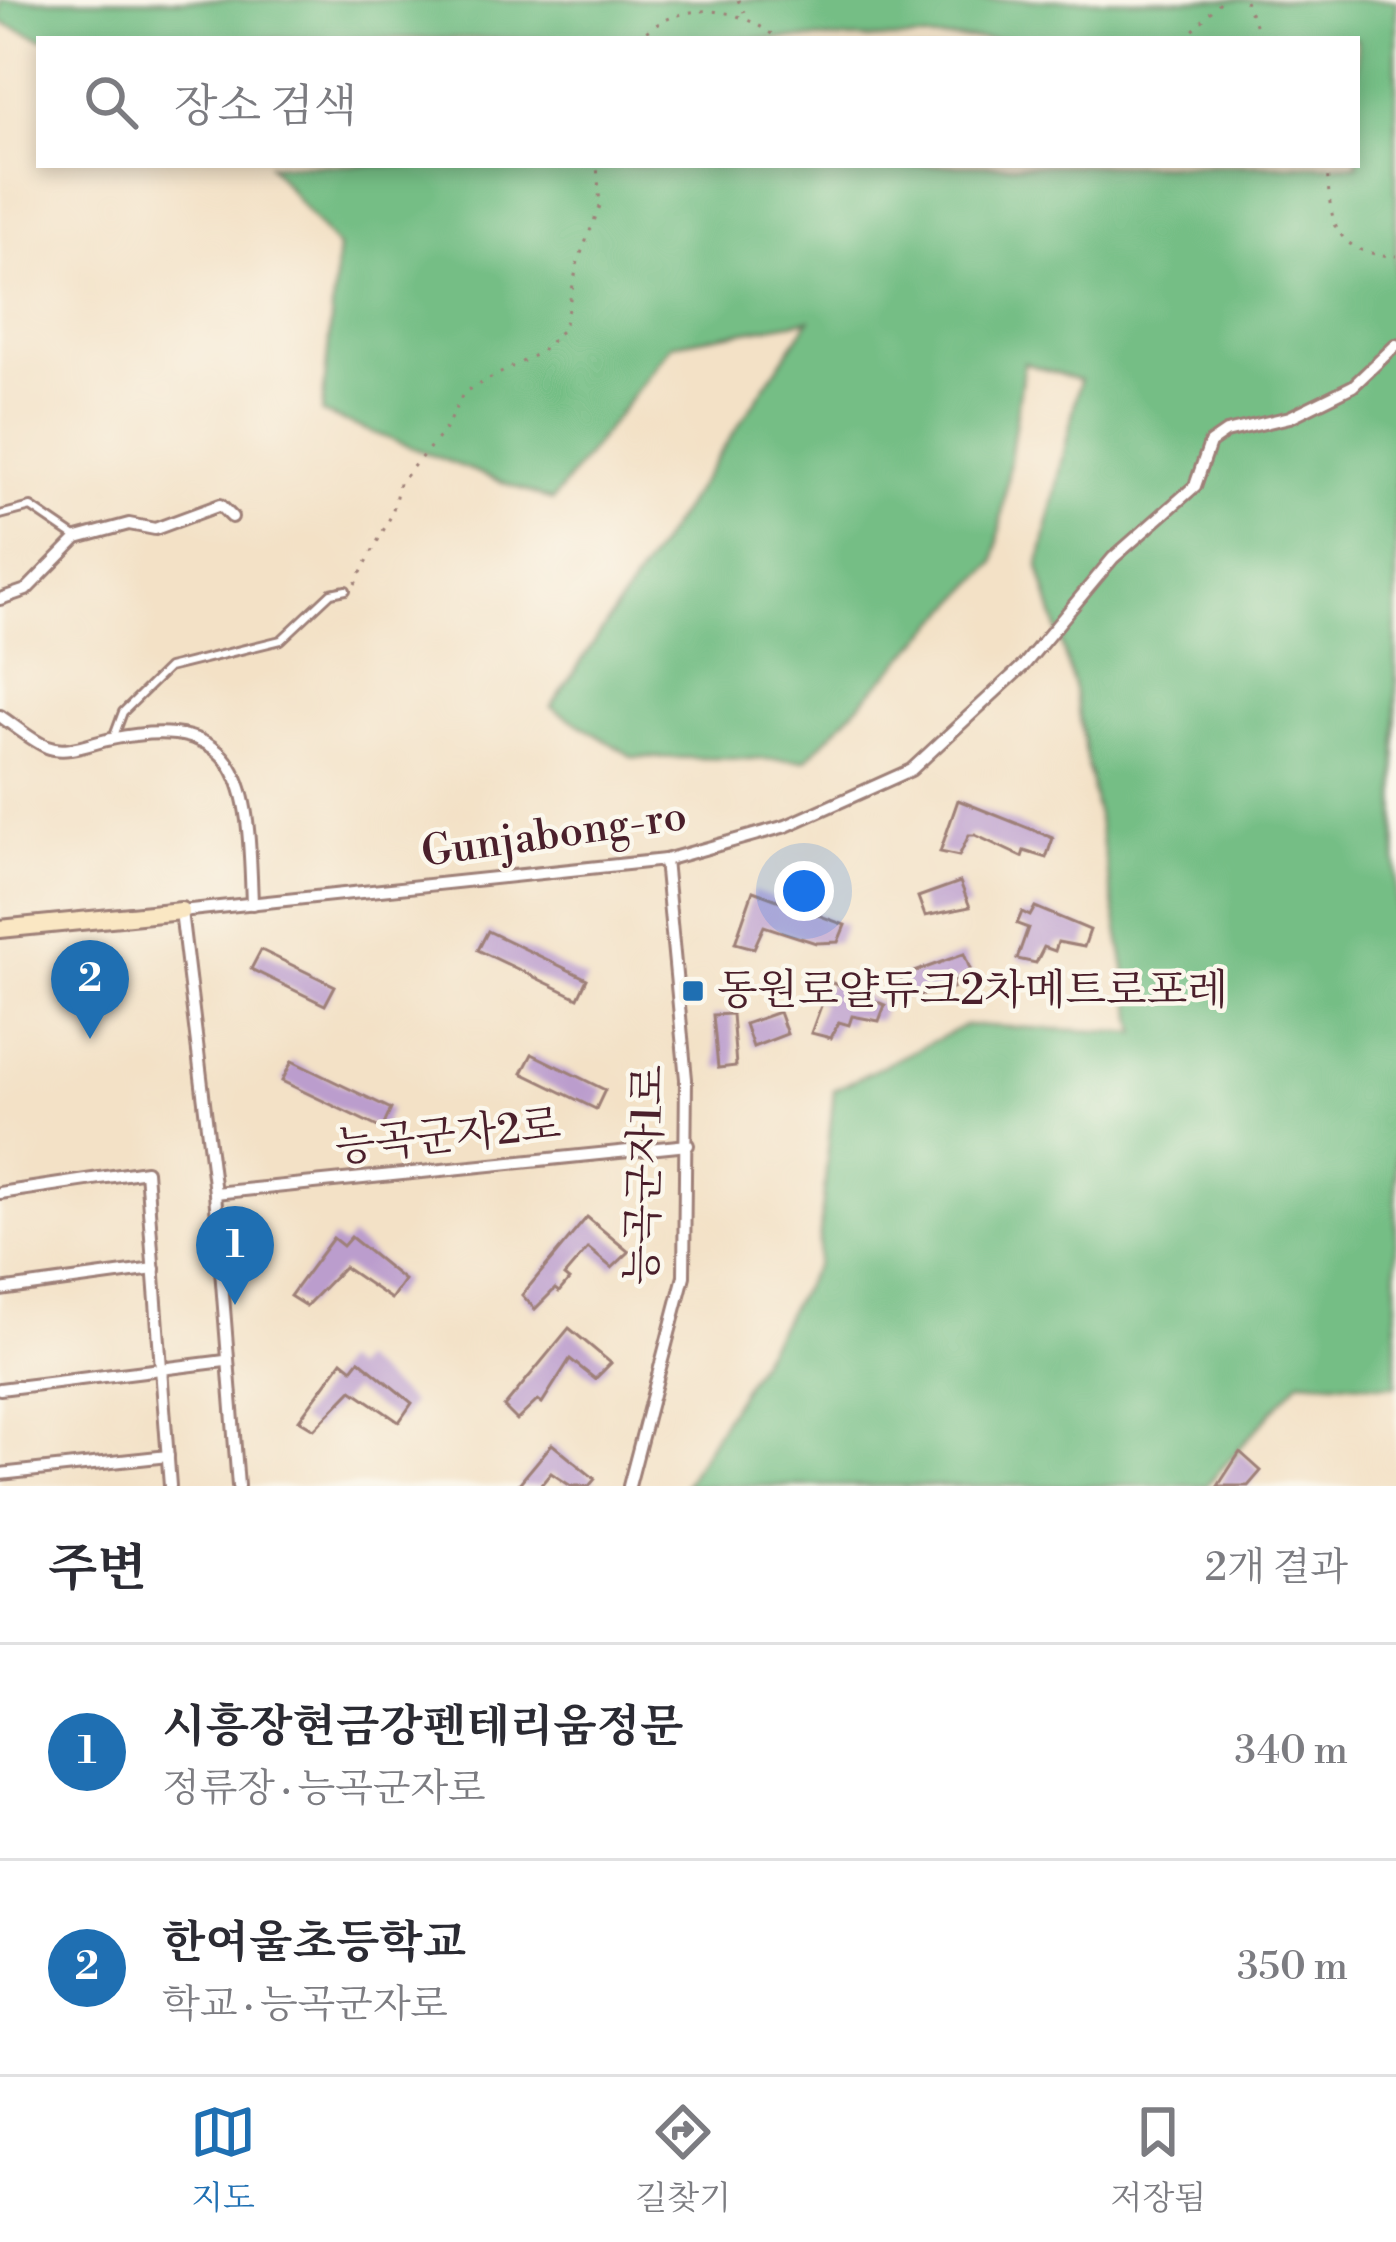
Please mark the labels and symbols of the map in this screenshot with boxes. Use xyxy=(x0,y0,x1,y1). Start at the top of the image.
street label: Gunjabong-ro xyxy=(418,790,690,881)
your location xyxy=(774,861,834,921)
pin: 2 xyxy=(51,940,129,1039)
place label: 동원로얄듀크2차메트로포레 xyxy=(717,965,1228,1018)
marker: 동원로얄듀크2차메트로포레 xyxy=(680,978,706,1004)
street label: 능곡군자1로 xyxy=(616,1064,676,1286)
street label: 능곡군자2로 xyxy=(332,1099,564,1175)
pin: 1 xyxy=(196,1206,274,1305)

